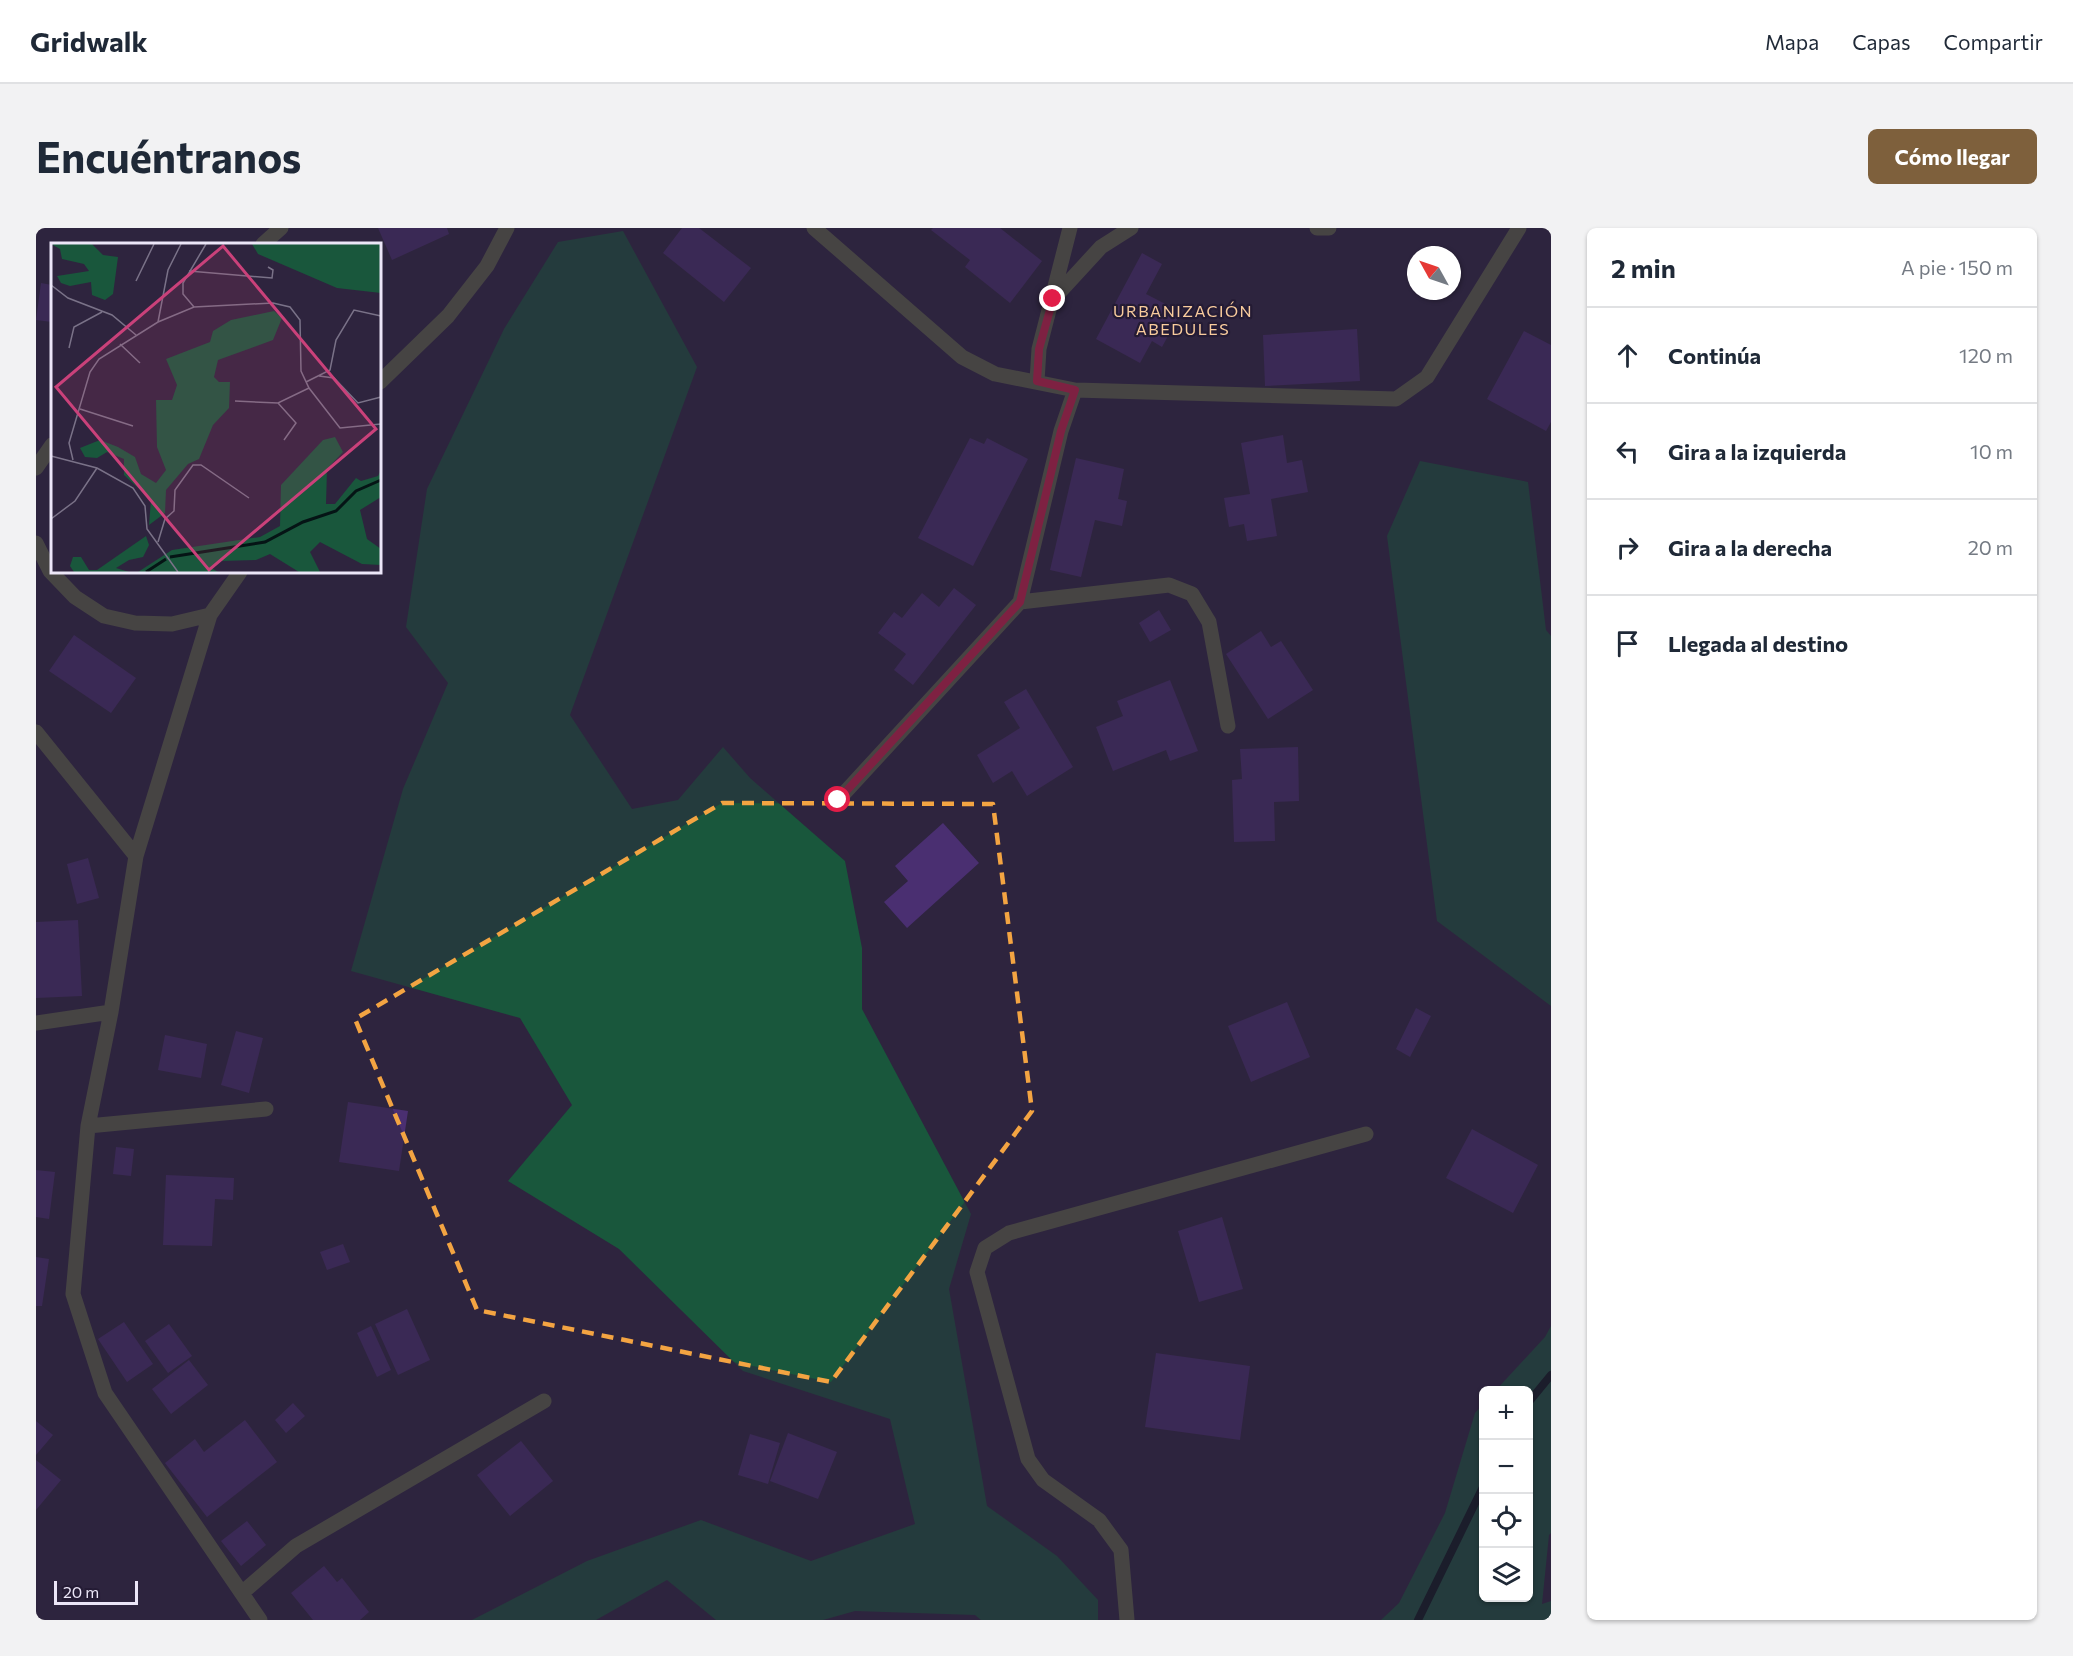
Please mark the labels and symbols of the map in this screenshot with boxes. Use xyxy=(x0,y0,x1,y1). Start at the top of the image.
inset map xyxy=(51,243,381,573)
north arrow xyxy=(1407,246,1461,300)
route end xyxy=(1039,285,1065,311)
district label: URBANIZACIÓN ABEDULES xyxy=(1113,301,1253,338)
route start xyxy=(824,786,850,812)
scale bar xyxy=(54,1578,138,1606)

